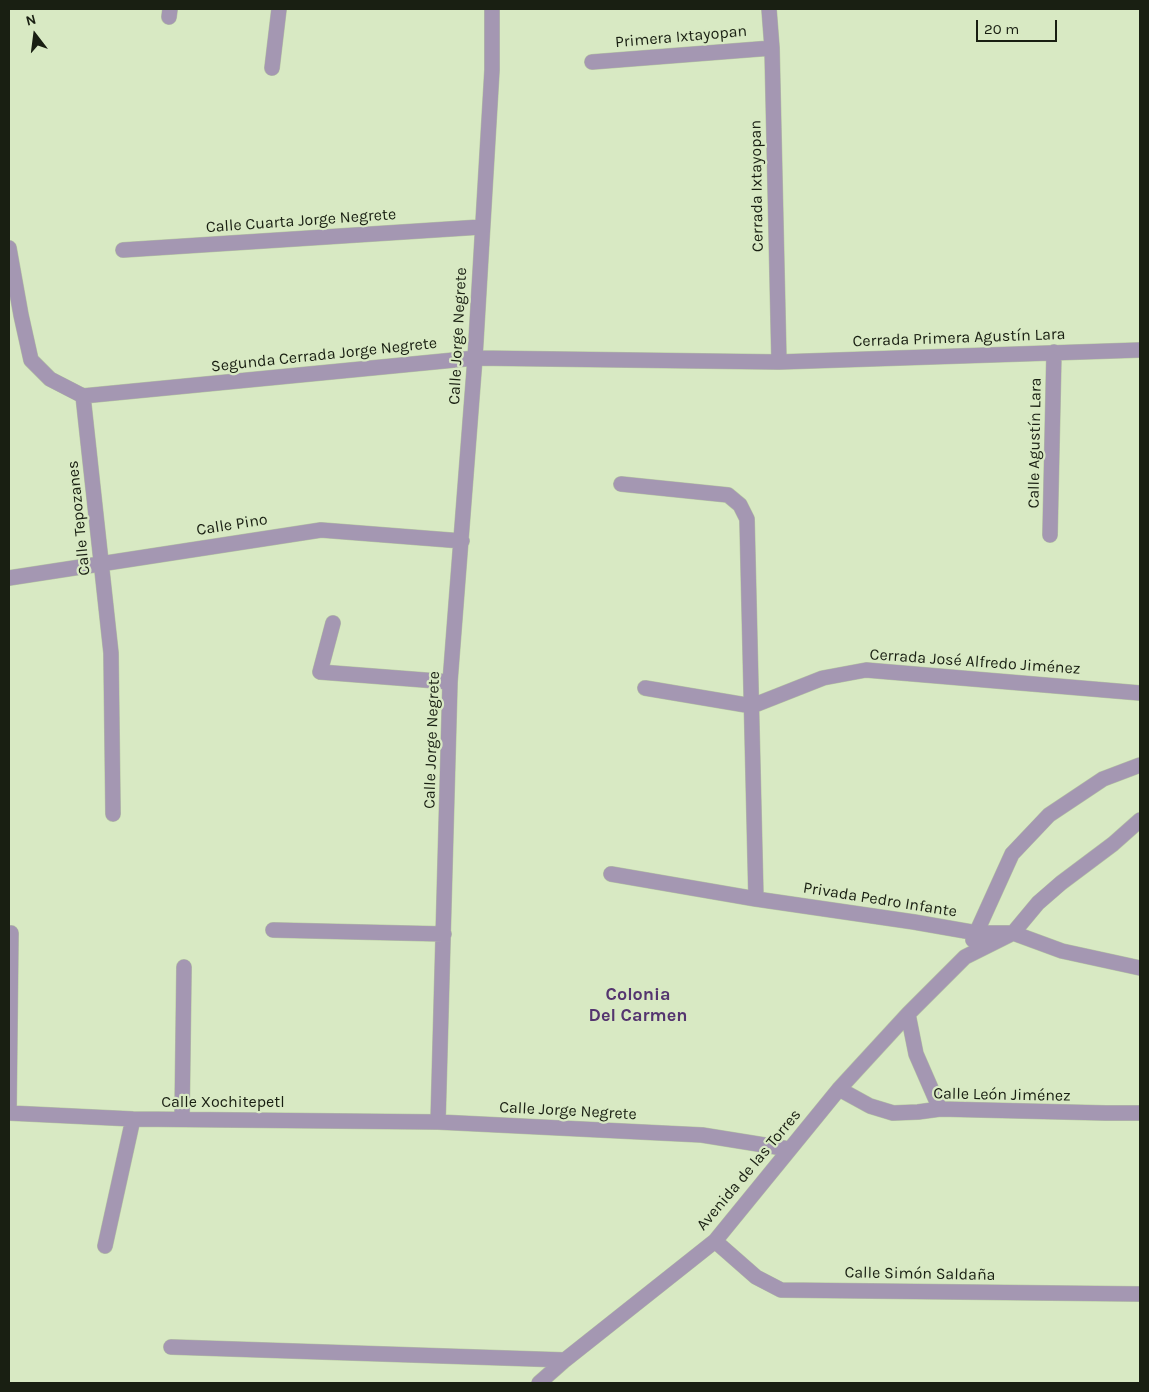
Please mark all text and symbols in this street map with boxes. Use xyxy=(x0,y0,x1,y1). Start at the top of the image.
north arrow xyxy=(10,10,60,60)
scale bar xyxy=(979,10,1060,42)
text: N xyxy=(24,11,38,30)
text: 20 m xyxy=(984,20,1019,38)
street label: Primera Ixtayopan xyxy=(614,22,748,52)
street label: Cerrada Ixtayopan xyxy=(746,120,768,252)
street label: Calle Cuarta Jorge Negrete xyxy=(205,205,397,237)
street label: Calle Jorge Negrete xyxy=(445,267,471,405)
street label: Cerrada Primera Agustín Lara xyxy=(852,325,1066,351)
street label: Segunda Cerrada Jorge Negrete xyxy=(210,334,438,376)
street label: Calle Agustín Lara xyxy=(1024,377,1046,509)
street label: Calle Tepozanes xyxy=(63,460,95,576)
street label: Calle Pino xyxy=(195,510,269,540)
street label: Cerrada José Alfredo Jiménez xyxy=(869,645,1081,679)
street label: Calle Jorge Negrete xyxy=(420,671,444,809)
street label: Privada Pedro Infante xyxy=(802,878,958,922)
district label: Colonia Del Carmen xyxy=(589,984,687,1026)
street label: Calle León Jiménez xyxy=(933,1084,1071,1106)
street label: Calle Xochitepetl xyxy=(161,1092,285,1112)
street label: Calle Jorge Negrete xyxy=(499,1098,637,1124)
street label: Avenida de las Torres xyxy=(693,1106,805,1234)
street label: Calle Simón Saldaña xyxy=(844,1263,996,1285)

